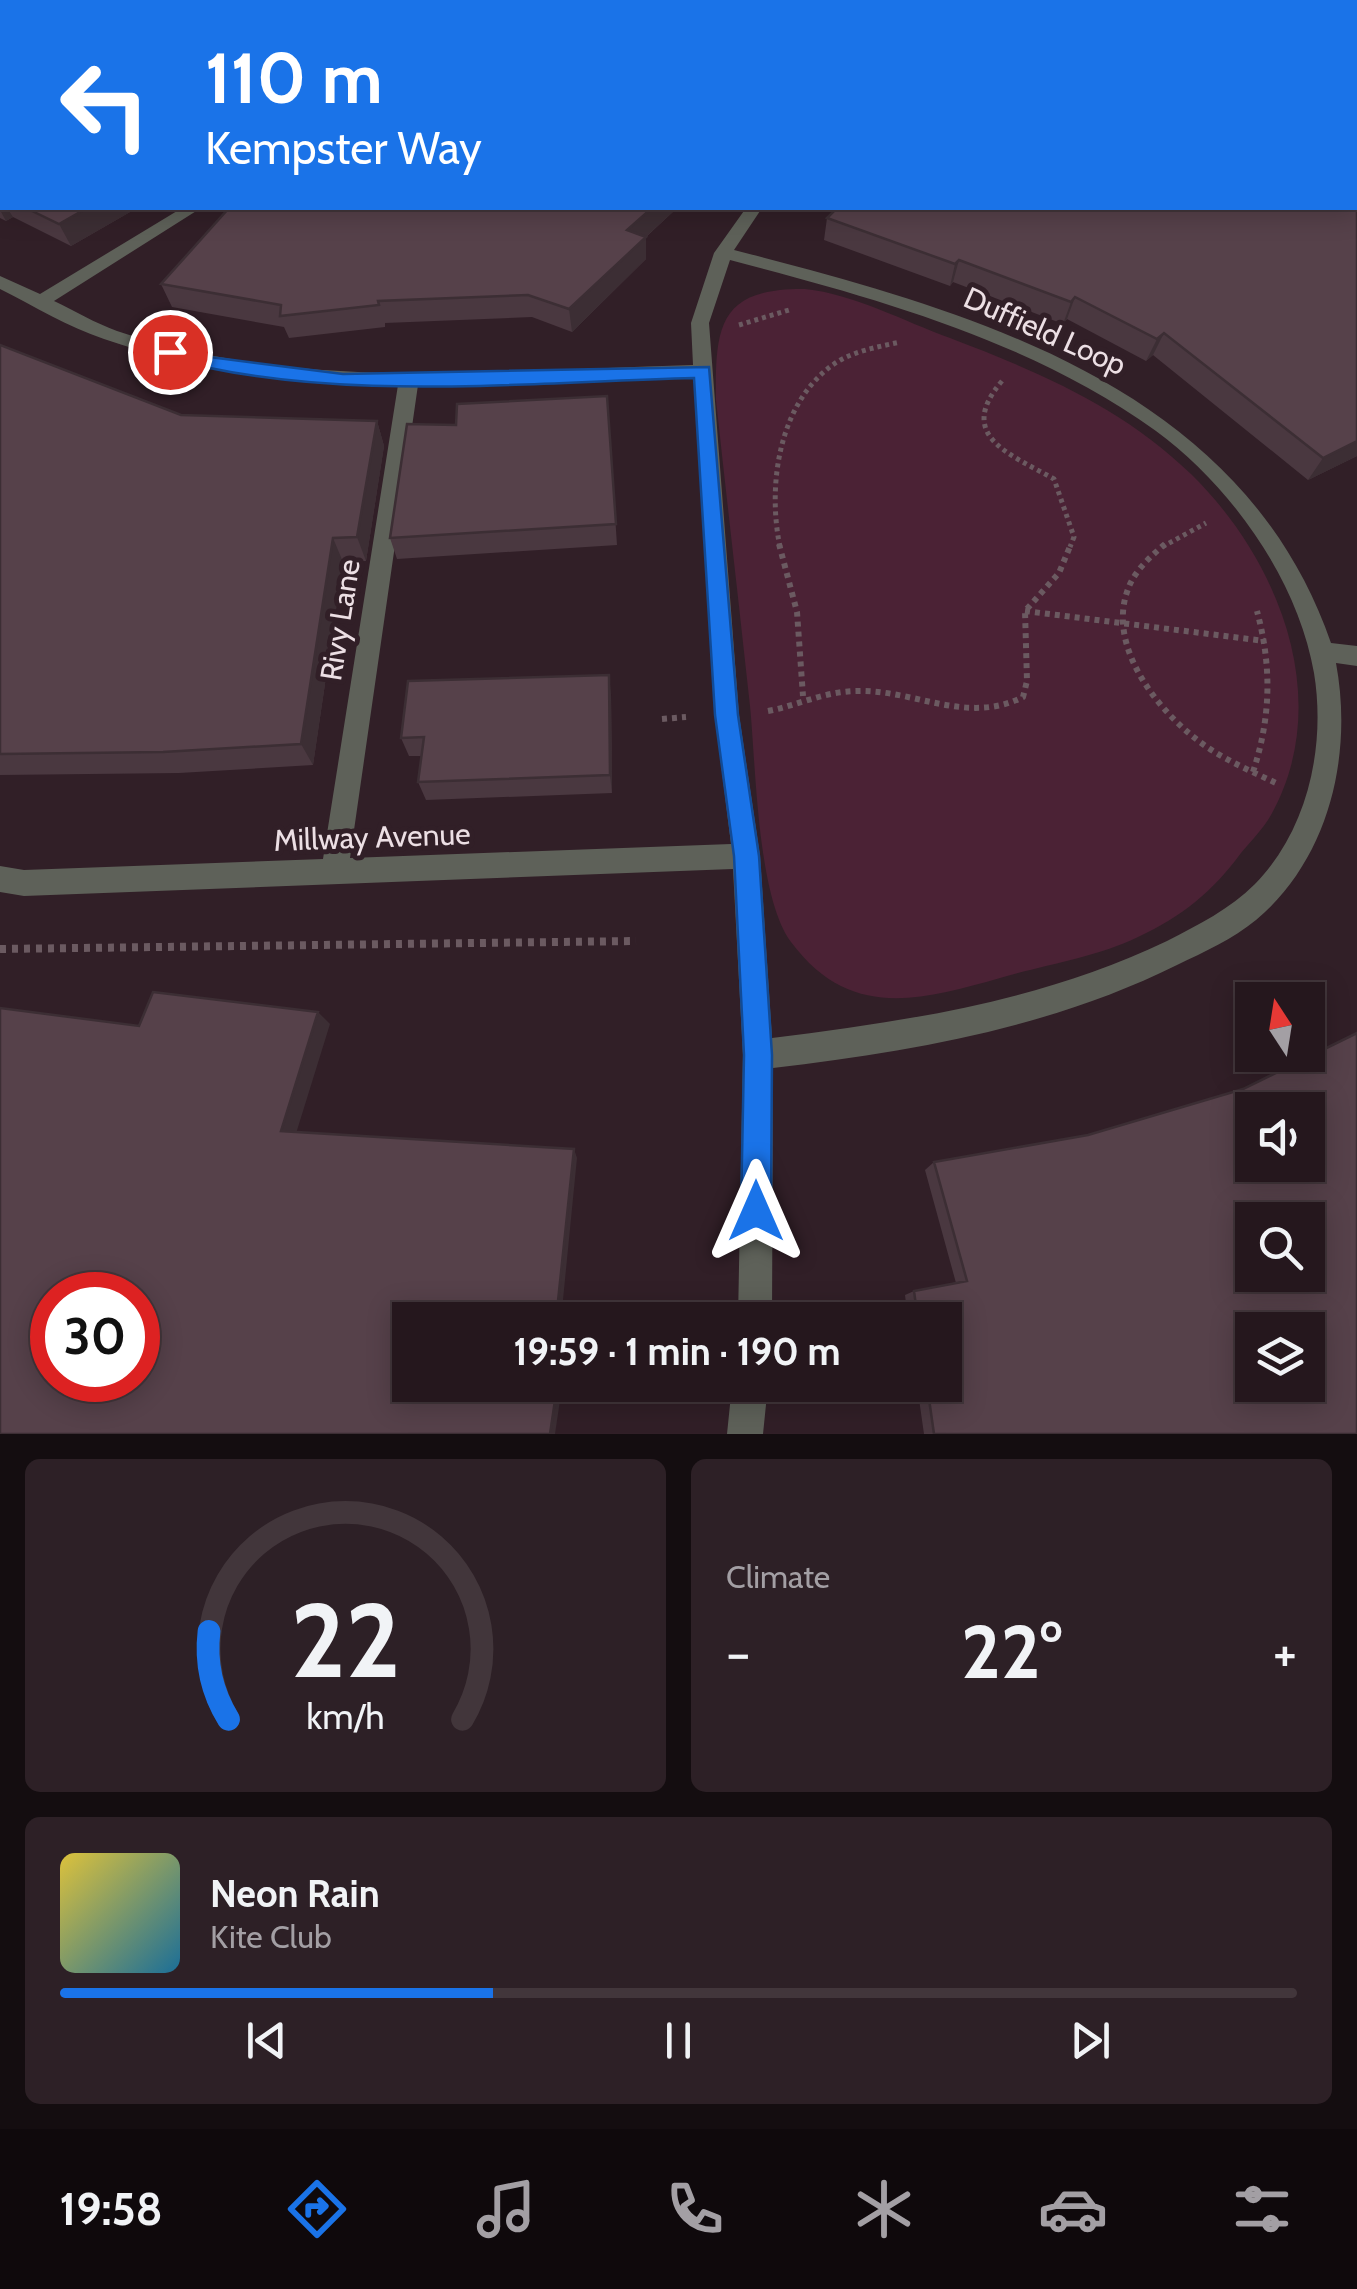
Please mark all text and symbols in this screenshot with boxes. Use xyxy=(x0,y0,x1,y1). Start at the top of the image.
text: 110 m xyxy=(205,35,383,121)
icon: left xyxy=(40,40,170,170)
text: Kempster Way xyxy=(205,121,482,175)
street label: Duffield Loop xyxy=(958,279,1132,383)
pin xyxy=(128,310,213,395)
icon: arrive xyxy=(143,325,198,380)
street label: Rivy Lane xyxy=(312,557,368,683)
street label: Millway Avenue xyxy=(273,815,471,859)
north arrow xyxy=(1235,982,1325,1072)
map controls xyxy=(1235,982,1325,1402)
button: sound xyxy=(1235,1092,1325,1182)
position arrow xyxy=(704,1159,808,1263)
button: search xyxy=(1235,1202,1325,1292)
speed limit sign: 30 xyxy=(30,1272,160,1402)
button: layers xyxy=(1235,1312,1325,1402)
text: 19:59 · 1 min · 190 m xyxy=(514,1328,840,1375)
text: Climate xyxy=(726,1557,830,1596)
text: 22 xyxy=(290,1577,401,1703)
text: 22° xyxy=(961,1606,1062,1697)
text: − xyxy=(726,1619,750,1686)
text: + xyxy=(1273,1619,1297,1686)
text: km/h xyxy=(306,1695,385,1738)
text: Neon Rain xyxy=(210,1870,380,1917)
text: Kite Club xyxy=(210,1917,332,1956)
icon: previous xyxy=(239,2013,294,2068)
icon: pause xyxy=(651,2013,706,2068)
icon: next xyxy=(1063,2013,1118,2068)
icon: directions xyxy=(282,2174,352,2244)
icon: music xyxy=(471,2174,541,2244)
icon: phone xyxy=(660,2174,730,2244)
icon: climate xyxy=(849,2174,919,2244)
icon: car xyxy=(1038,2174,1108,2244)
icon: filters xyxy=(1227,2174,1297,2244)
text: 19:58 xyxy=(60,2182,163,2236)

